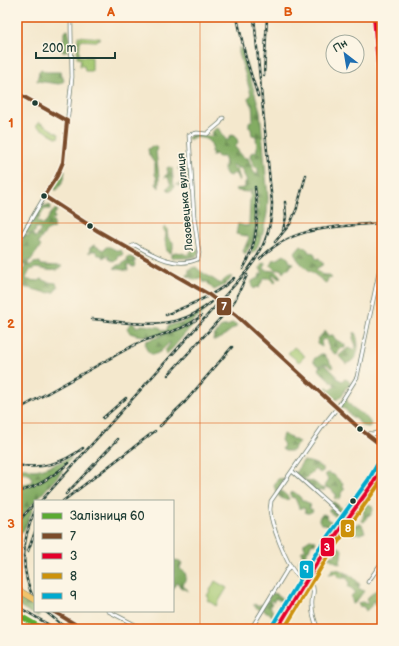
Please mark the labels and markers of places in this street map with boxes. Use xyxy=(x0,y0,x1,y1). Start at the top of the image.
unlabelled marker xyxy=(30,98,40,108)
unlabelled marker xyxy=(39,191,49,201)
unlabelled marker xyxy=(85,221,95,231)
unlabelled marker xyxy=(355,424,365,434)
unlabelled marker xyxy=(348,496,358,506)

